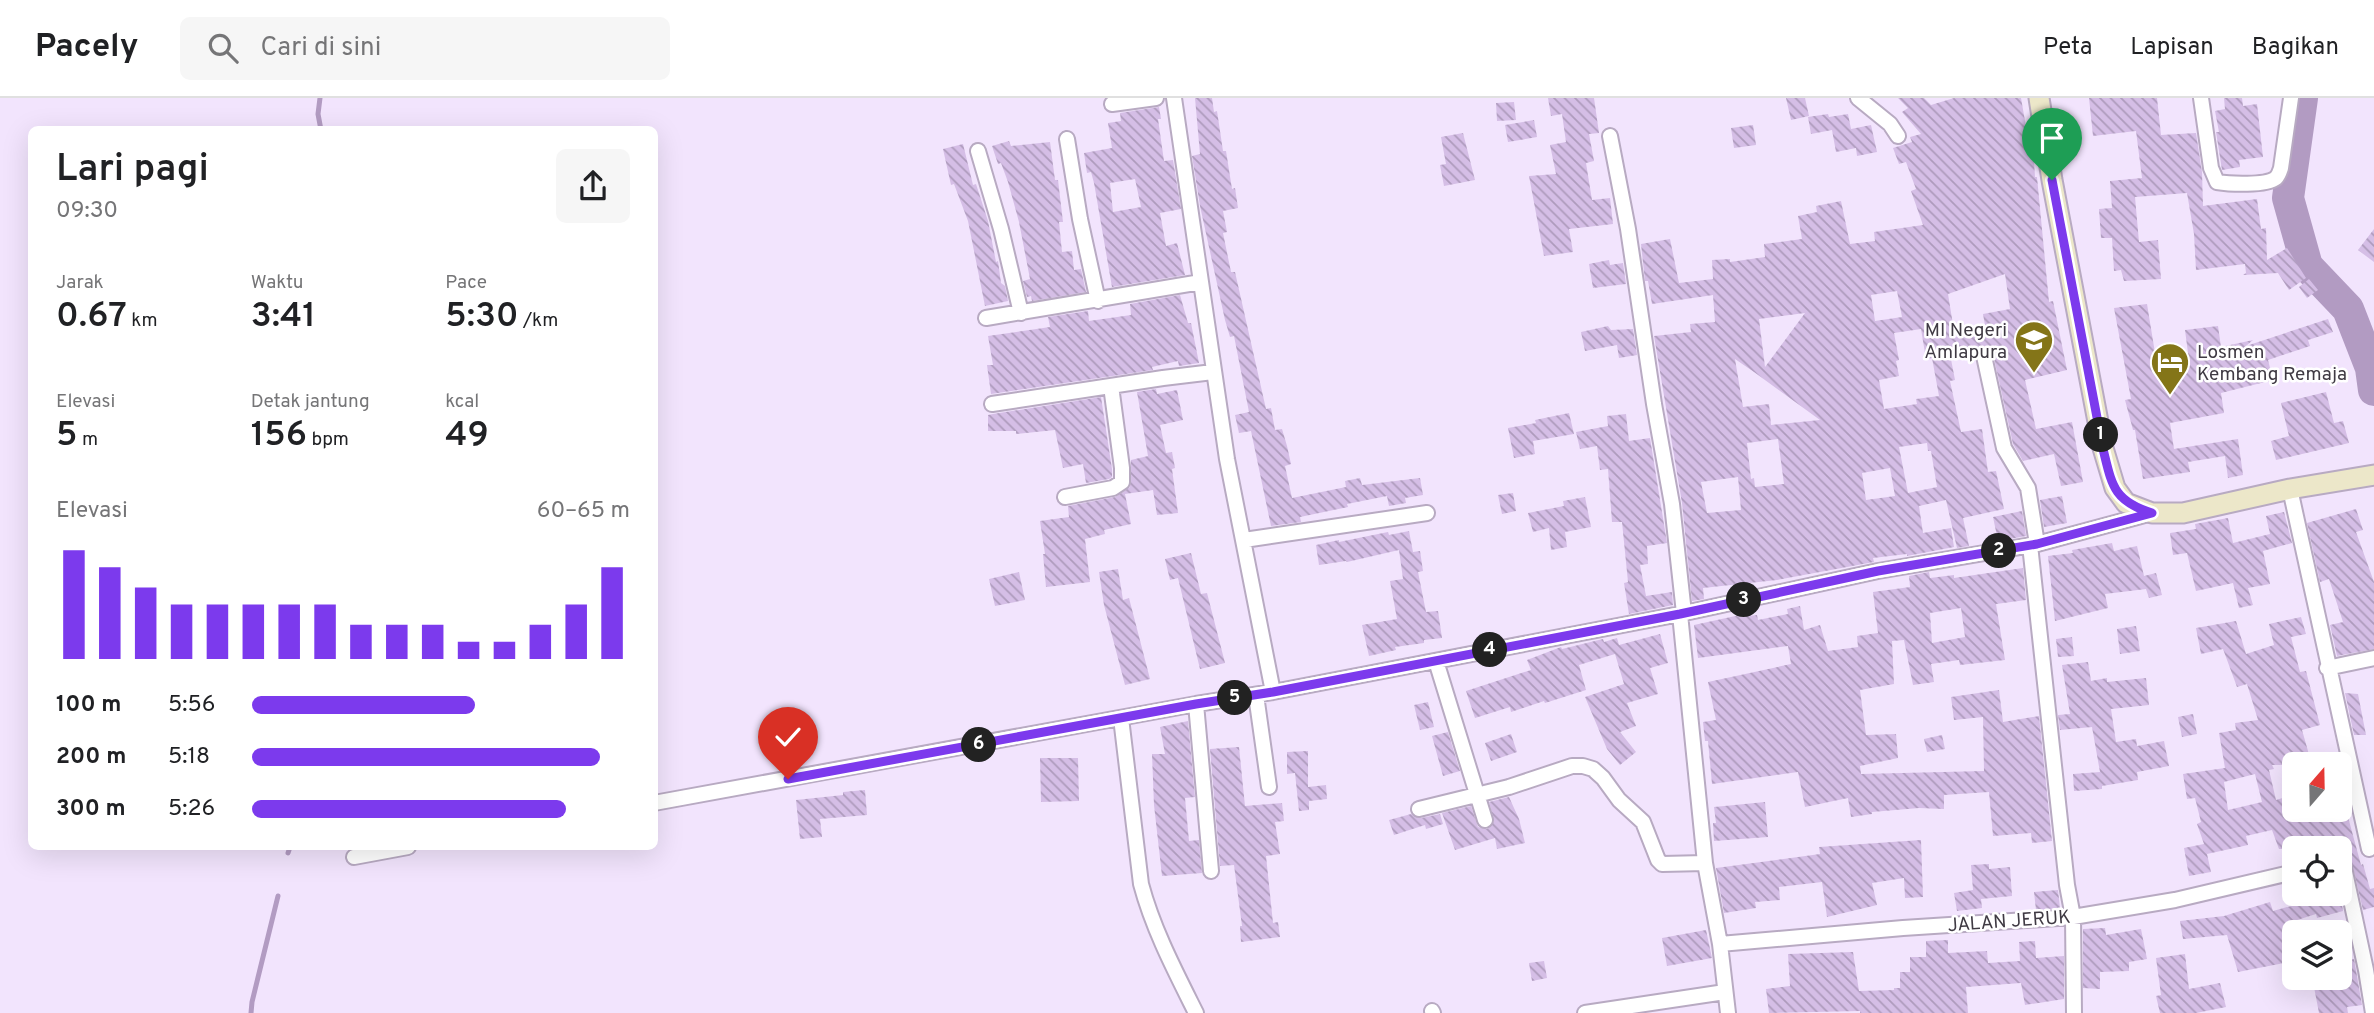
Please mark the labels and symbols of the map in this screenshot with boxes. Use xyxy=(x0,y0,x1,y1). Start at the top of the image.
pin xyxy=(2022,108,2082,180)
place label: MI Negeri Amlapura xyxy=(1924,319,2007,365)
school or university icon: MI Negeri Amlapura xyxy=(2013,319,2055,374)
hotel icon: Losmen Kembang Remaja xyxy=(2149,341,2191,396)
place label: Losmen Kembang Remaja xyxy=(2197,341,2347,387)
pin: 1 xyxy=(2084,418,2118,452)
pin: 2 xyxy=(1982,533,2016,568)
pin: 3 xyxy=(1726,582,1762,618)
pin: 4 xyxy=(1472,632,1508,668)
pin: 5 xyxy=(1218,680,1252,716)
pin xyxy=(758,707,818,779)
pin: 6 xyxy=(962,728,996,762)
north arrow xyxy=(2282,752,2352,822)
street label: JALAN JERUK xyxy=(1947,906,2071,938)

